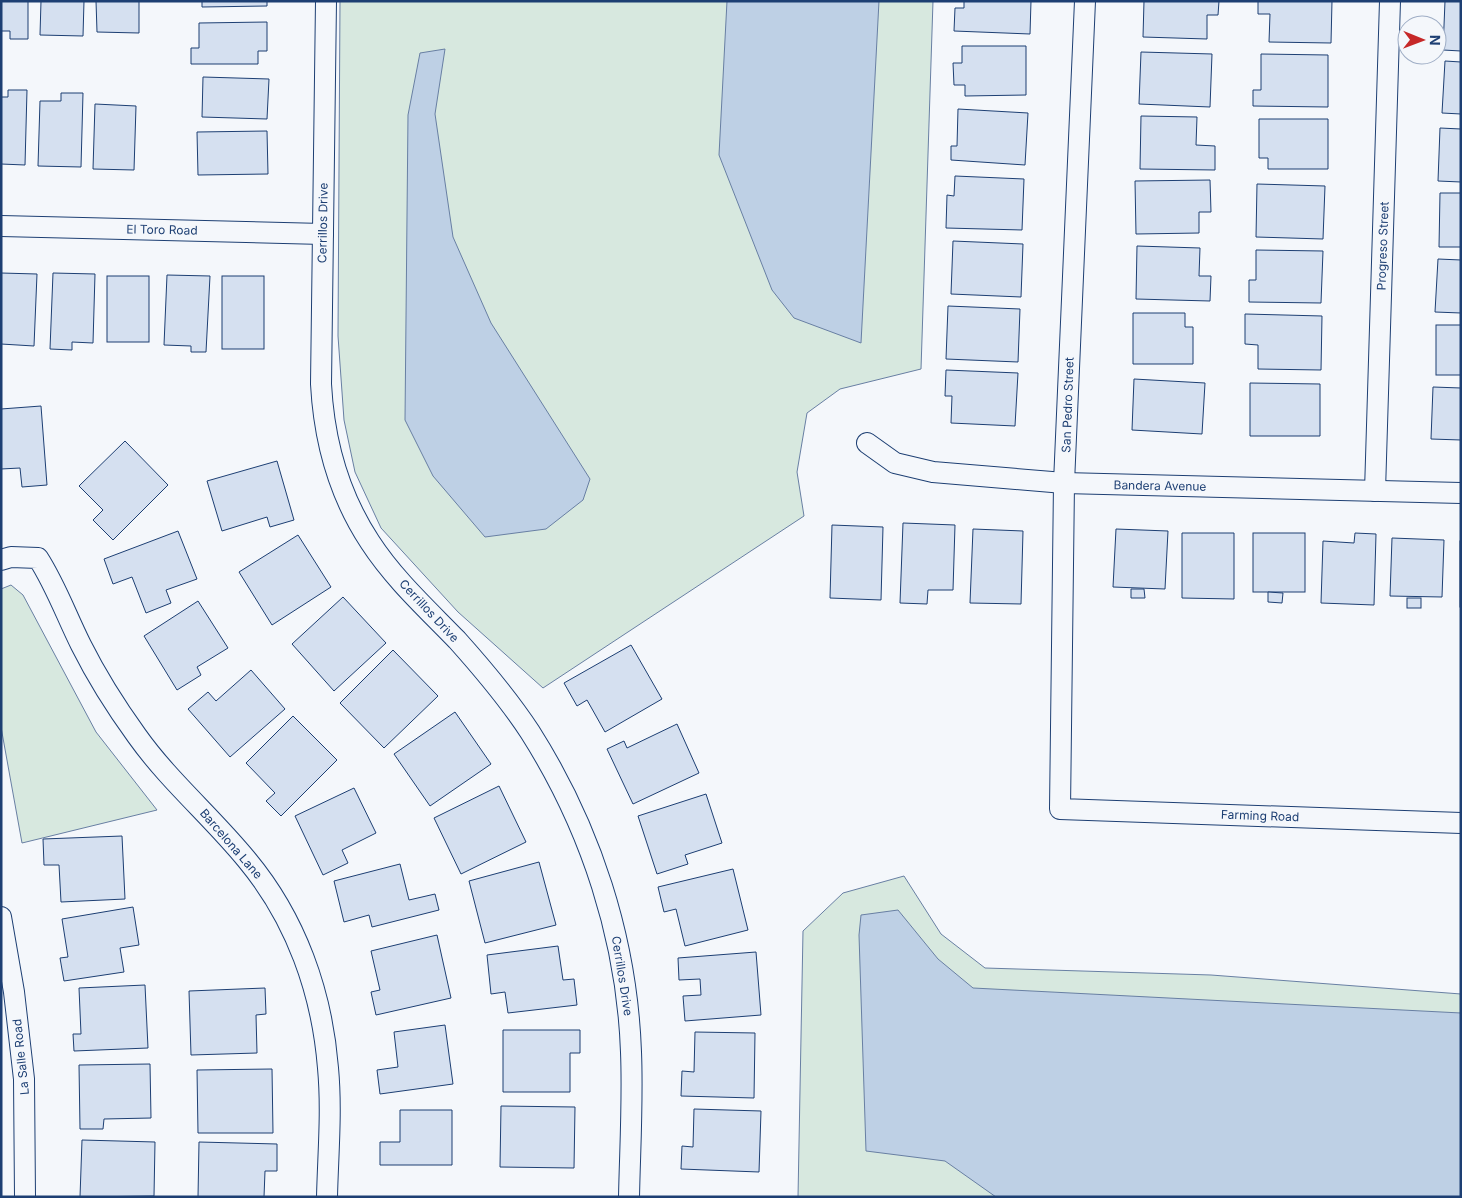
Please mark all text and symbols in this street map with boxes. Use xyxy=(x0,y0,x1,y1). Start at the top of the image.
north arrow xyxy=(1397,15,1447,65)
text: N xyxy=(1427,35,1444,46)
street label: Cerrillos Drive xyxy=(314,183,331,263)
street label: Progreso Street xyxy=(1373,201,1392,291)
street label: El Toro Road xyxy=(126,221,198,238)
street label: San Pedro Street xyxy=(1058,357,1077,453)
street label: Bandera Avenue xyxy=(1113,477,1207,494)
street label: Cerrillos Drive xyxy=(396,576,462,645)
street label: Barcelona Lane xyxy=(197,806,266,882)
street label: Farming Road xyxy=(1221,807,1299,824)
street label: Cerrillos Drive xyxy=(609,935,636,1017)
street label: La Salle Road xyxy=(9,1018,32,1096)

